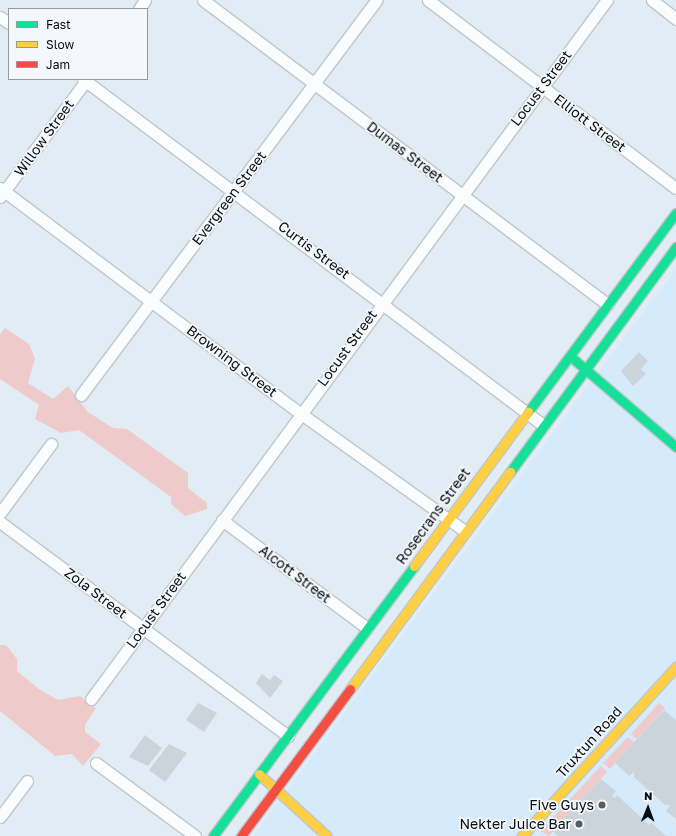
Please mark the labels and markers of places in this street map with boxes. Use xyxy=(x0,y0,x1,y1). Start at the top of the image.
place label: Five Guys xyxy=(529,797,594,813)
marker: Five Guys xyxy=(597,800,607,810)
place label: Nekter Juice Bar xyxy=(459,816,571,832)
marker: Nekter Juice Bar xyxy=(574,819,584,829)

